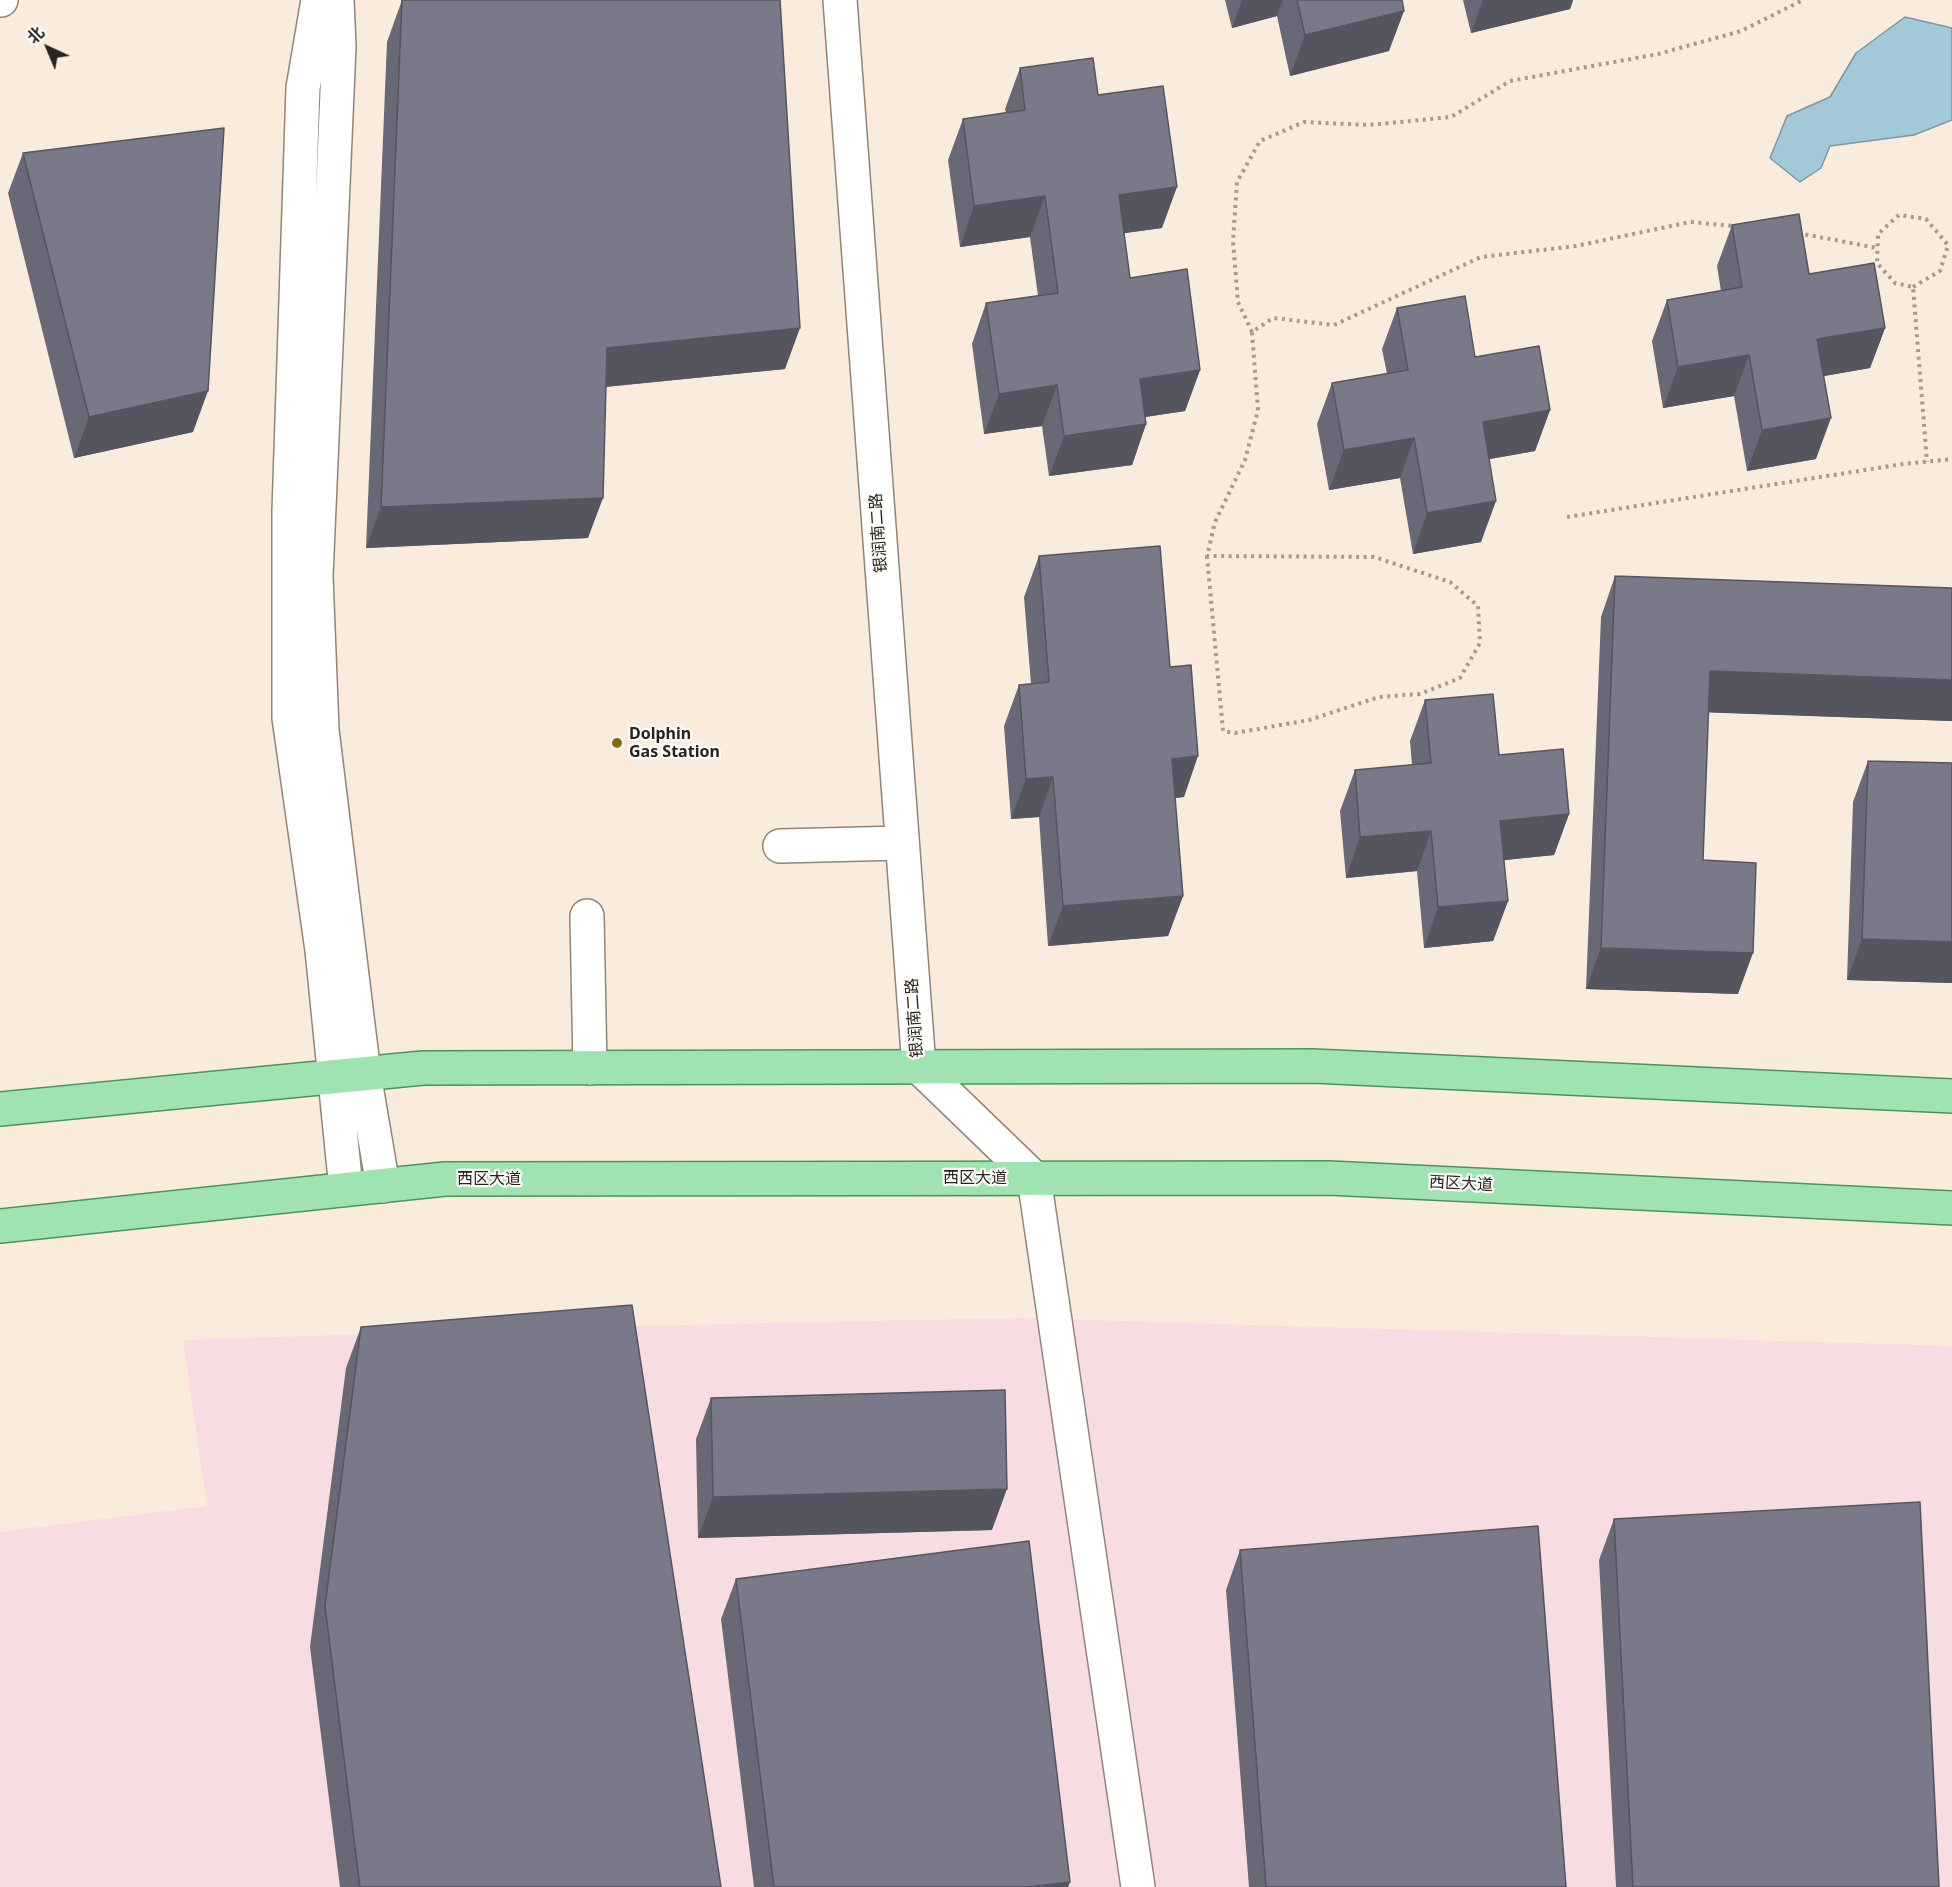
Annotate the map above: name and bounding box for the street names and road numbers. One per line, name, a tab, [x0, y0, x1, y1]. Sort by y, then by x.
street label: 银润南二路	[867, 492, 891, 574]
street label: 银润南二路	[903, 977, 927, 1059]
street label: 西区大道	[943, 1168, 1007, 1188]
street label: 西区大道	[457, 1169, 521, 1189]
street label: 西区大道	[1429, 1173, 1493, 1195]

